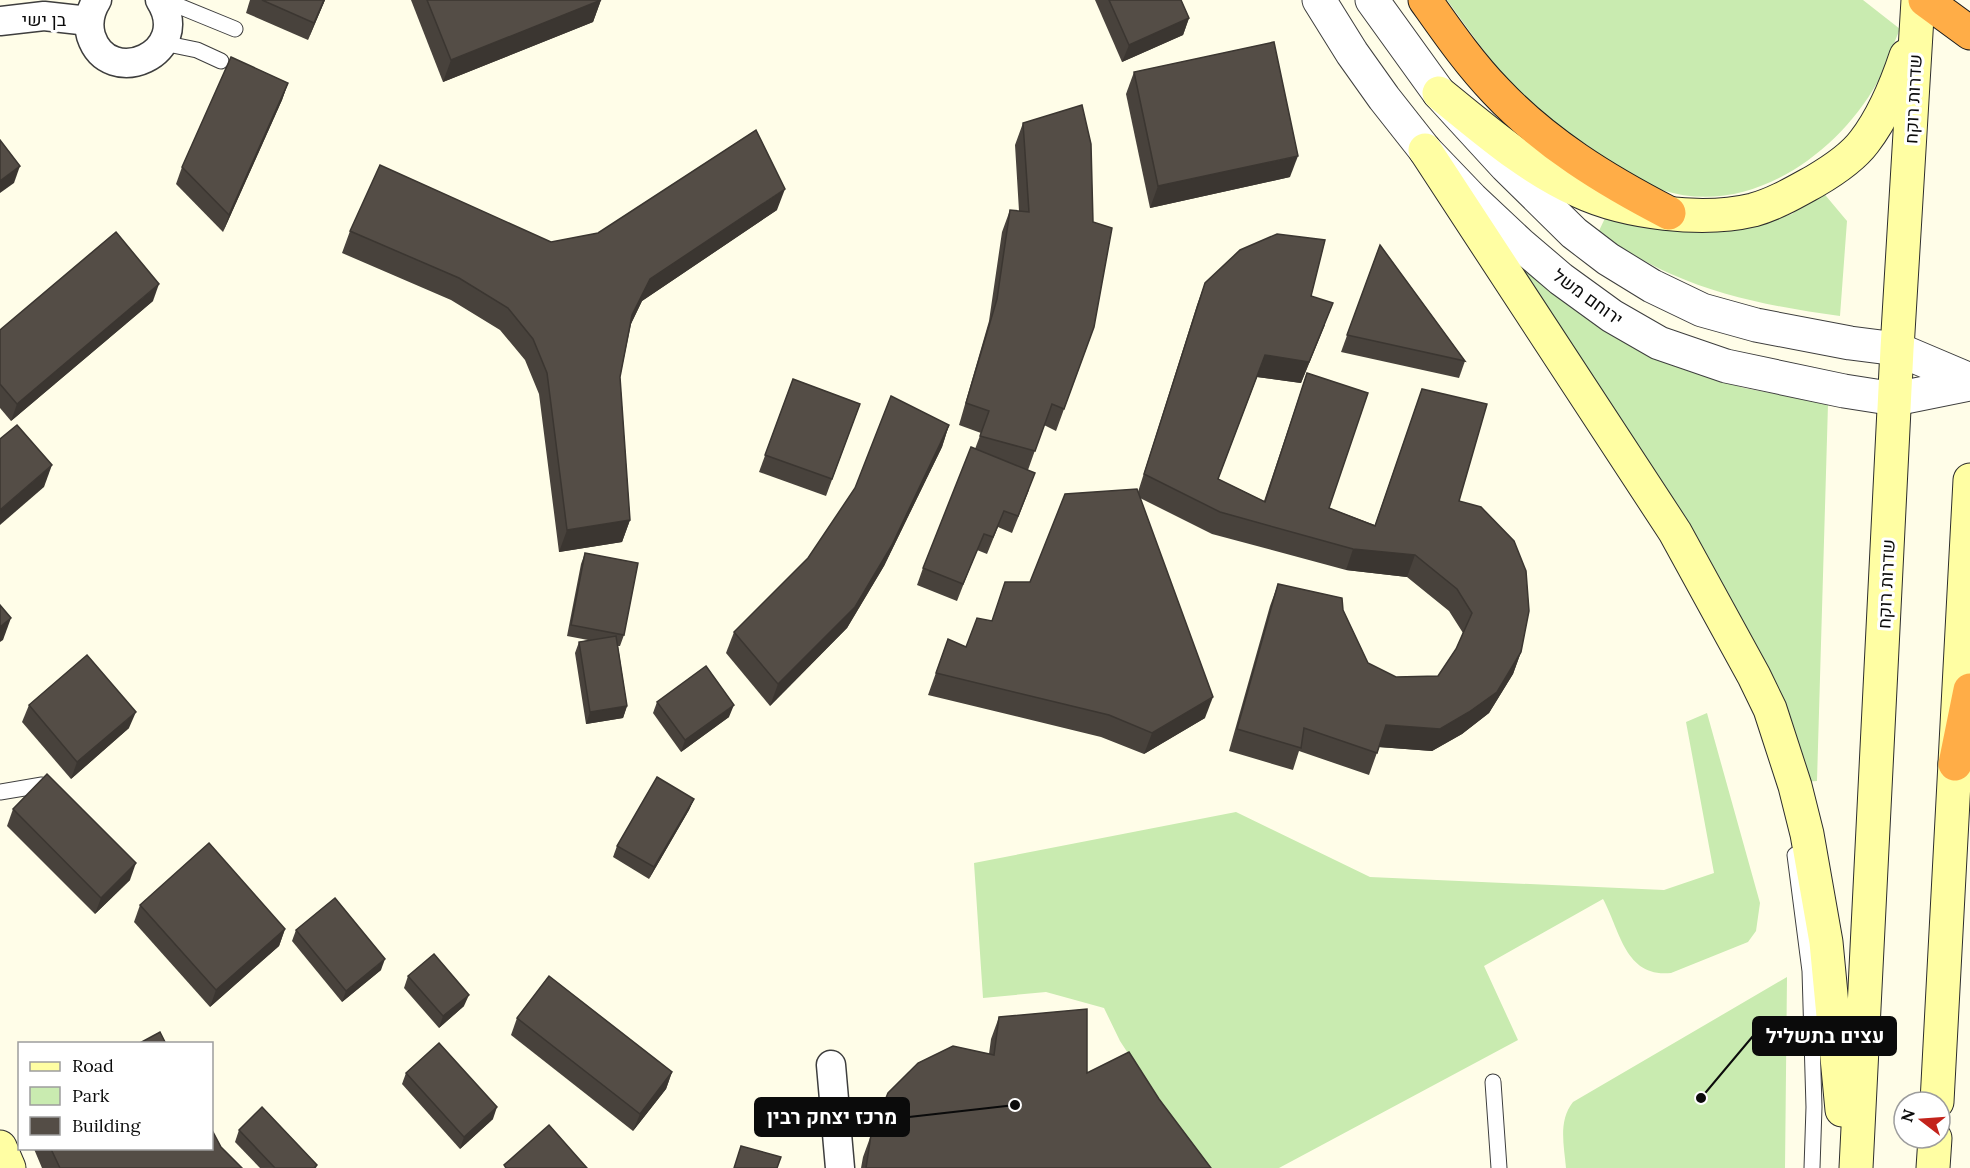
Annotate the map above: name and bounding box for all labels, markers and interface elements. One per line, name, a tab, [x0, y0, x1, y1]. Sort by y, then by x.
street label: בן ישי	[22, 8, 67, 31]
street label: שדרות רוקח	[1899, 53, 1927, 145]
street label: ירוחם משל	[1548, 264, 1628, 330]
street label: שדרות רוקח	[1872, 538, 1900, 630]
callout: עצים בתשליל	[1753, 1017, 1896, 1055]
text: עצים בתשליל	[1766, 1023, 1884, 1048]
legend	[18, 1042, 213, 1150]
text: Road	[72, 1054, 114, 1077]
text: Park	[72, 1084, 110, 1107]
north arrow	[1892, 1090, 1952, 1150]
callout: מרכז יצחק רבין	[755, 1098, 909, 1136]
text: מרכז יצחק רבין	[767, 1104, 897, 1129]
text: N	[1896, 1107, 1919, 1124]
text: Building	[72, 1114, 142, 1137]

